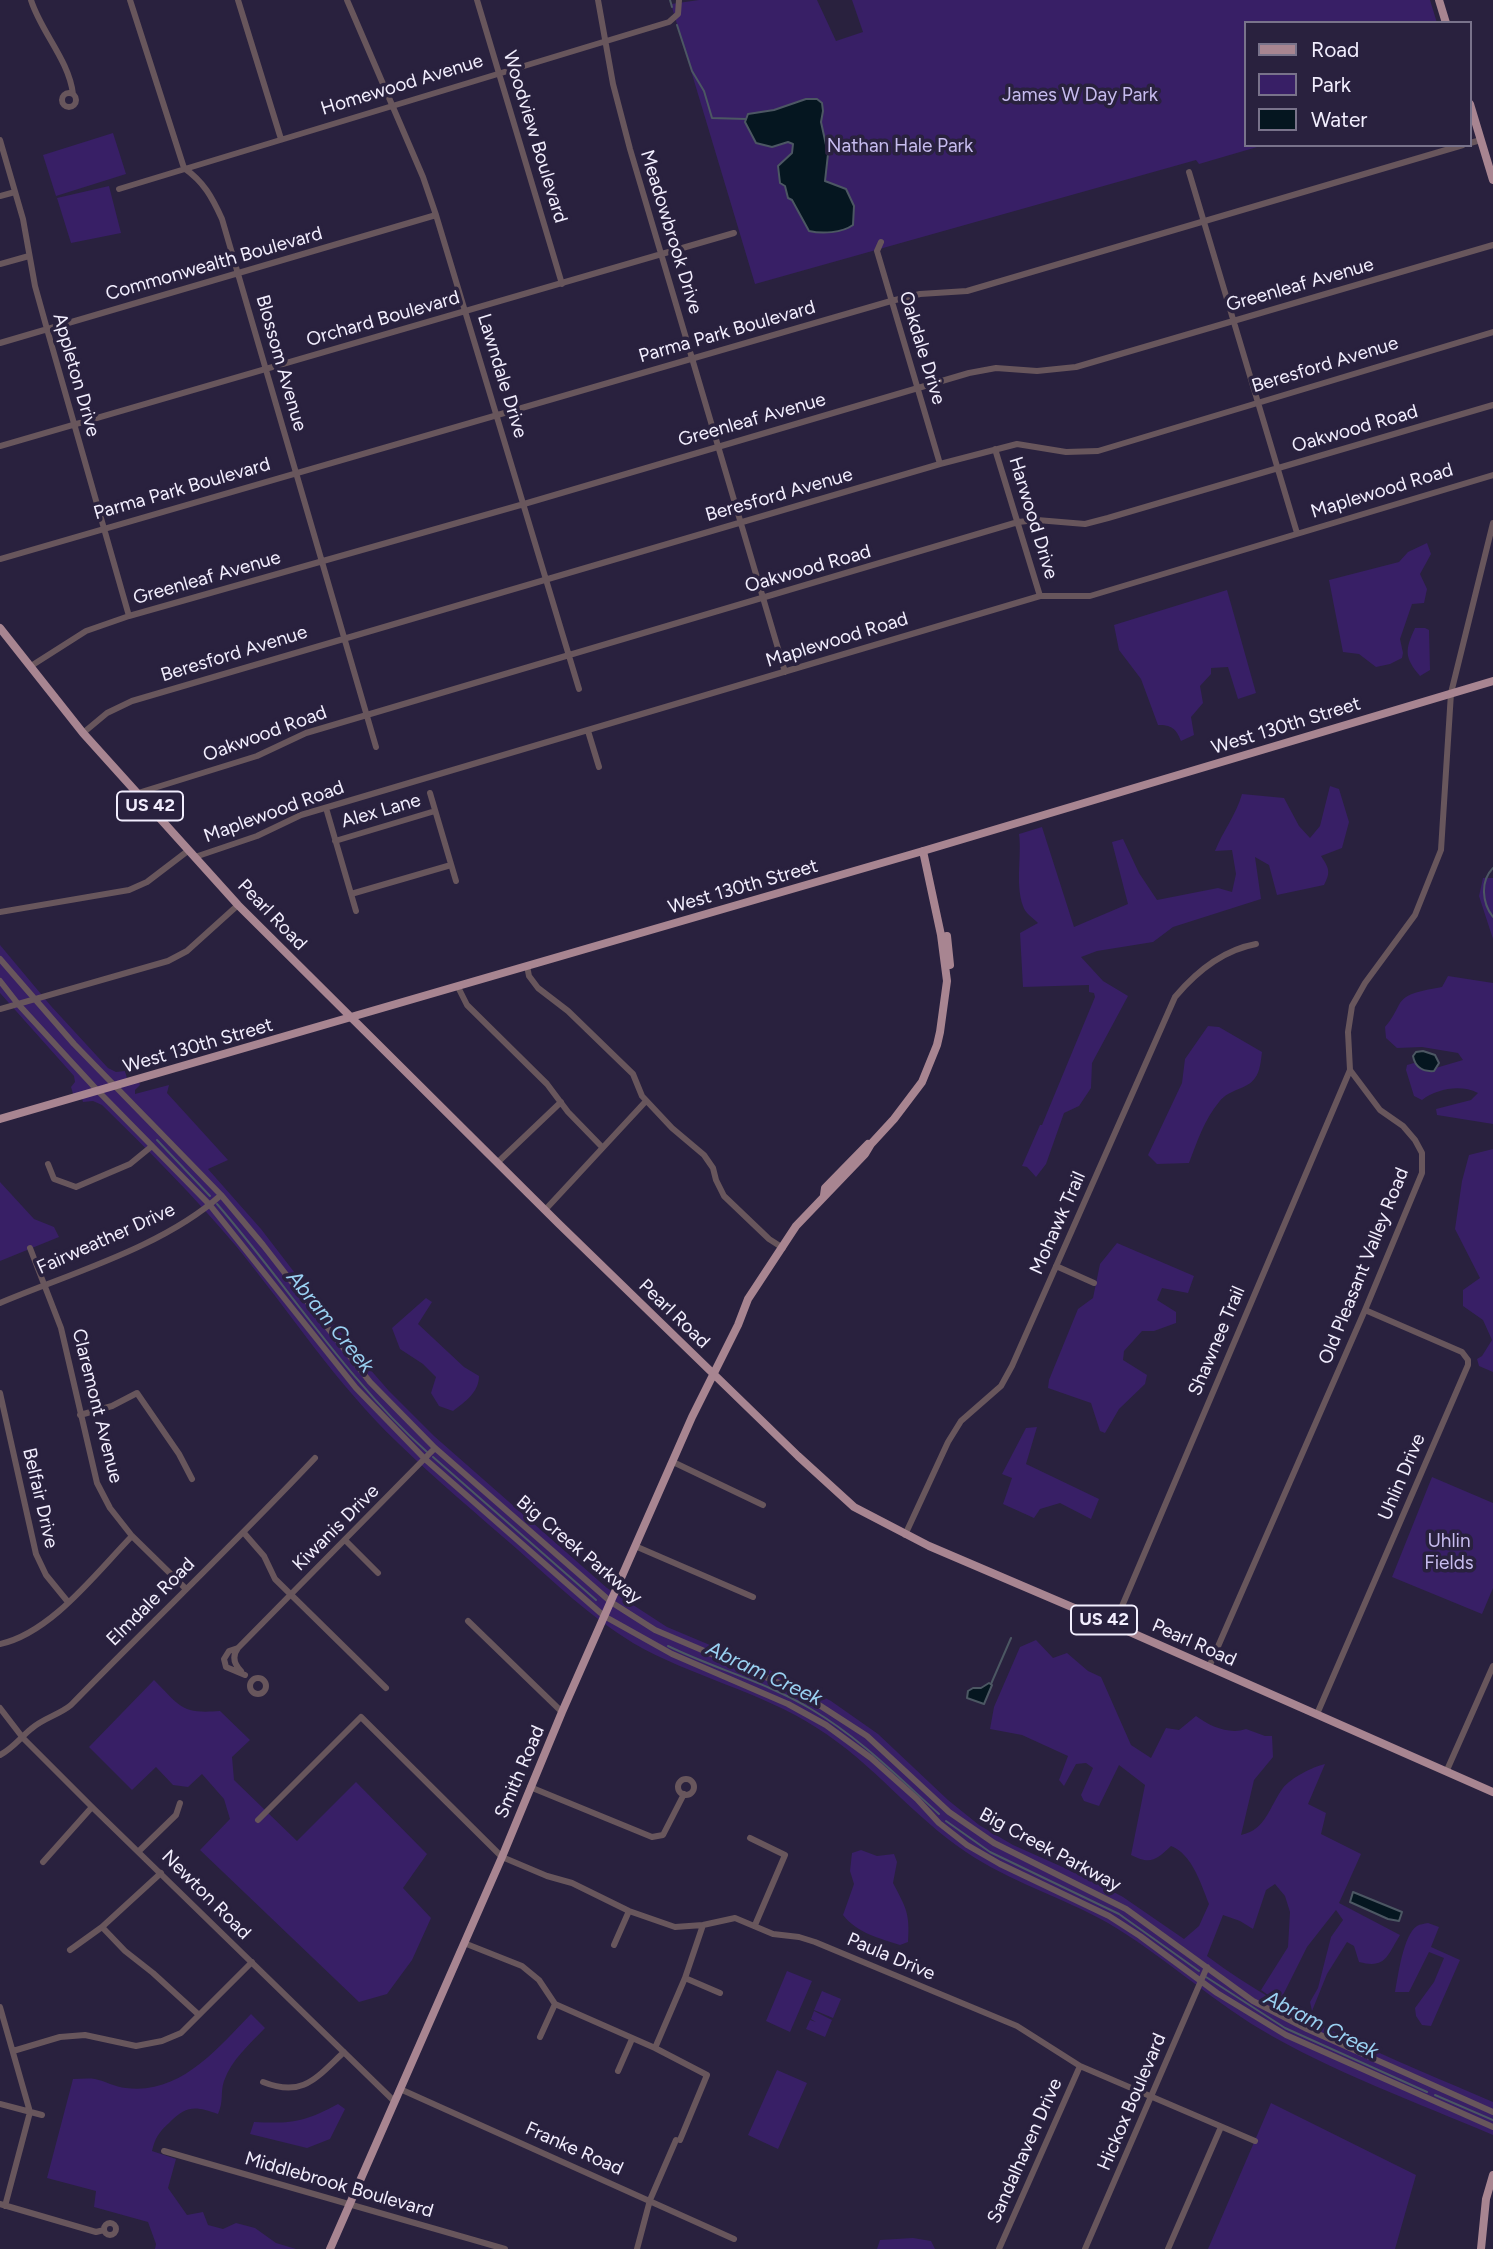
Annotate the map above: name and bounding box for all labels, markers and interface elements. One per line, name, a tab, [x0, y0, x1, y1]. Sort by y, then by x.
legend	[1244, 21, 1472, 147]
text: Road	[1311, 37, 1359, 62]
street label: Woodview Boulevard	[498, 48, 572, 226]
street label: Homewood Avenue	[318, 49, 486, 121]
text: Park	[1311, 72, 1351, 97]
park label: James W Day Park	[1002, 84, 1158, 106]
text: Water	[1311, 107, 1367, 132]
park label: Nathan Hale Park	[827, 135, 973, 157]
street label: Meadowbrook Drive	[635, 147, 707, 317]
street label: Commonwealth Boulevard	[103, 222, 325, 306]
street label: Greenleaf Avenue	[1224, 253, 1376, 317]
street label: Orchard Boulevard	[304, 286, 462, 352]
street label: Oakdale Drive	[894, 289, 950, 407]
street label: Blossom Avenue	[251, 292, 311, 434]
street label: Parma Park Boulevard	[636, 296, 818, 368]
street label: Appleton Drive	[48, 311, 104, 439]
street label: Lawndale Drive	[472, 311, 532, 441]
street label: Beresford Avenue	[1249, 332, 1401, 398]
street label: Greenleaf Avenue	[676, 388, 828, 452]
street label: Oakwood Road	[1289, 400, 1421, 458]
street label: Parma Park Boulevard	[91, 453, 273, 525]
street label: Harwood Drive	[1004, 454, 1062, 582]
street label: Maplewood Road	[1308, 459, 1456, 523]
street label: Beresford Avenue	[703, 463, 855, 527]
street label: Oakwood Road	[742, 540, 874, 598]
street label: Greenleaf Avenue	[131, 546, 283, 610]
street label: Maplewood Road	[763, 608, 911, 672]
street label: Beresford Avenue	[158, 621, 310, 687]
street label: West 130th Street	[1209, 692, 1363, 760]
street label: Oakwood Road	[200, 701, 330, 767]
street label: Maplewood Road	[201, 776, 347, 848]
street label: Alex Lane	[339, 789, 423, 833]
road number: US 42	[117, 792, 183, 820]
street label: West 130th Street	[666, 855, 820, 919]
street label: Pearl Road	[233, 875, 311, 955]
street label: West 130th Street	[121, 1014, 275, 1078]
street label: Old Pleasant Valley Road	[1314, 1164, 1414, 1368]
street label: Mohawk Trail	[1025, 1168, 1091, 1278]
street label: Fairweather Drive	[33, 1198, 179, 1280]
water label: Abram Creek	[281, 1266, 379, 1378]
street label: Pearl Road	[634, 1275, 714, 1353]
street label: Shawnee Trail	[1184, 1283, 1250, 1399]
street label: Claremont Avenue	[67, 1326, 127, 1486]
street label: Uhlin Drive	[1374, 1430, 1430, 1524]
street label: Belfair Drive	[17, 1446, 63, 1550]
street label: Kiwanis Drive	[288, 1480, 384, 1576]
street label: Big Creek Parkway	[512, 1491, 646, 1609]
park label: Uhlin Fields	[1424, 1530, 1474, 1574]
street label: Elmdale Road	[102, 1553, 200, 1651]
road number: US 42	[1071, 1605, 1137, 1634]
street label: Pearl Road	[1148, 1614, 1240, 1672]
water label: Abram Creek	[702, 1636, 826, 1712]
street label: Smith Road	[490, 1722, 550, 1822]
street label: Big Creek Parkway	[975, 1803, 1125, 1897]
street label: Newton Road	[157, 1846, 255, 1944]
street label: Paula Drive	[843, 1928, 939, 1986]
water label: Abram Creek	[1260, 1985, 1382, 2065]
street label: Hickox Boulevard	[1093, 2030, 1171, 2174]
street label: Sandalhaven Drive	[983, 2075, 1067, 2227]
street label: Franke Road	[522, 2117, 626, 2181]
street label: Middlebrook Boulevard	[242, 2147, 436, 2223]

